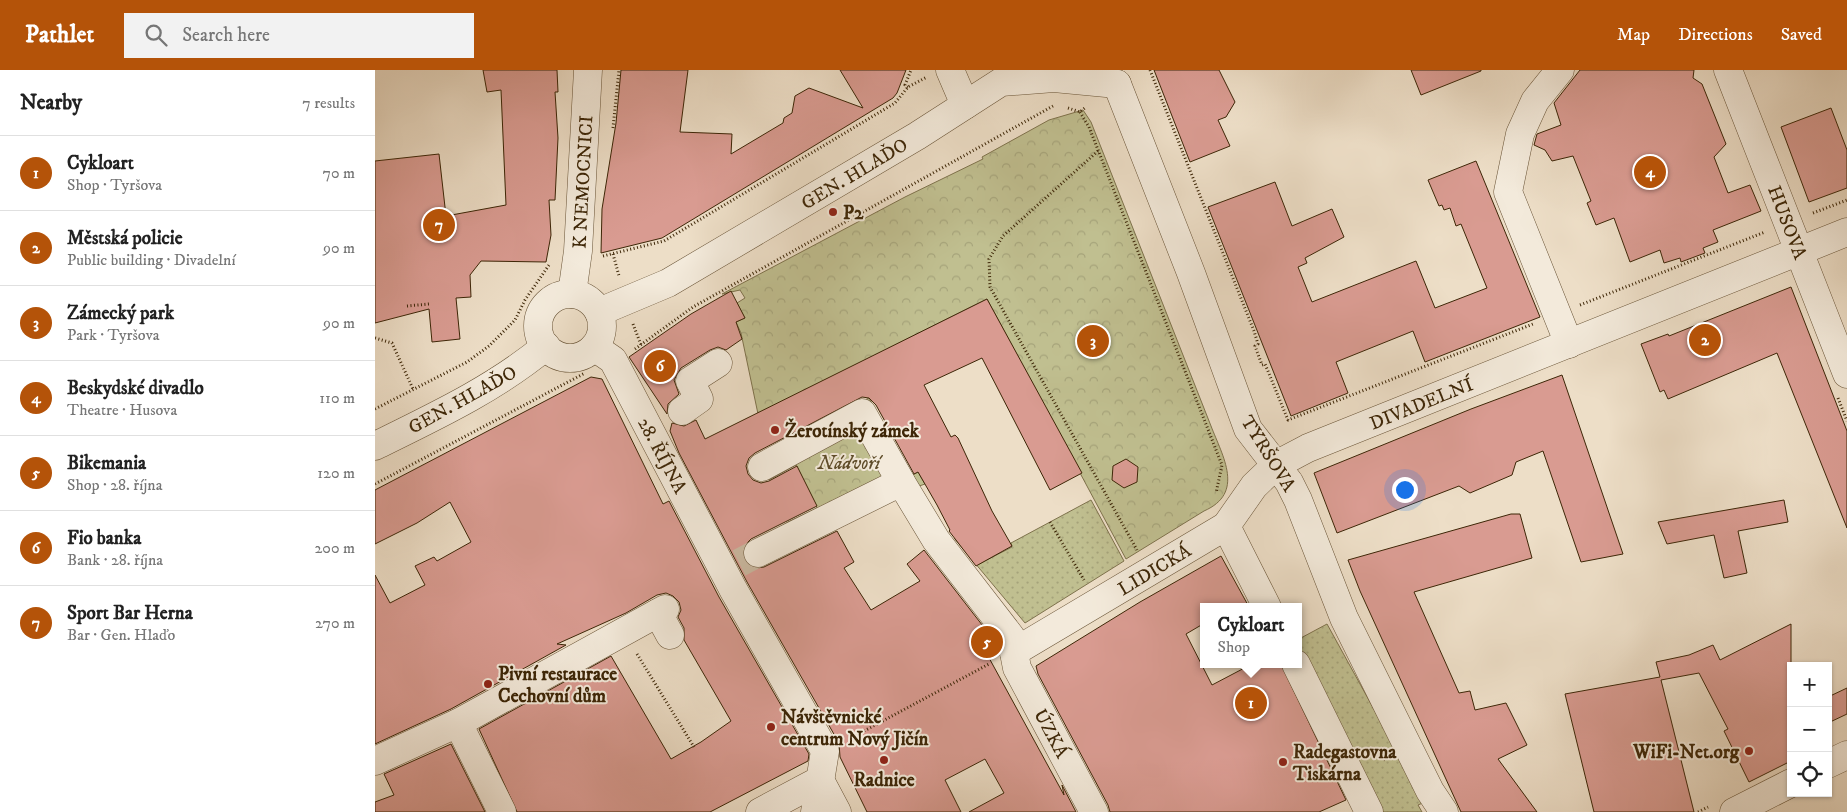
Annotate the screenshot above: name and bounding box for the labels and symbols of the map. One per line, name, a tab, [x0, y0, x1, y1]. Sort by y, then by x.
street label: K NEMOCNICI	[569, 115, 598, 249]
street label: GEN. HLAĎO	[796, 132, 912, 215]
pin: 4	[1634, 153, 1666, 191]
street label: HUSOVA	[1762, 182, 1811, 264]
place label: P2	[843, 202, 864, 225]
pin: 7	[423, 206, 455, 244]
marker: P2	[827, 206, 839, 218]
pin: 2	[1689, 321, 1721, 359]
pin: 3	[1077, 322, 1109, 360]
pin: 6	[644, 347, 676, 385]
street label: GEN. HLAĎO	[404, 359, 521, 440]
street label: DIVADELNÍ	[1366, 371, 1478, 436]
street label: TYRŠOVA	[1235, 410, 1302, 497]
street label: 28. ŘÍJNA	[632, 413, 693, 498]
place label: Žerotínský zámek	[785, 418, 920, 443]
marker: Žerotínský zámek	[769, 424, 781, 436]
park label: Nádvoří	[817, 452, 883, 475]
your location	[1392, 477, 1418, 503]
street label: LIDICKÁ	[1113, 537, 1196, 601]
pin: 5	[971, 623, 1003, 661]
place label: Pivní restaurace Cechovní dům	[498, 663, 617, 708]
marker: Pivní restaurace Cechovní dům	[482, 678, 494, 690]
pin: 1	[1235, 684, 1267, 722]
street label: ÚZKÁ	[1028, 704, 1075, 763]
place label: Návštěvnické centrum Nový Jičín	[781, 706, 930, 751]
marker: Návštěvnické centrum Nový Jičín	[765, 721, 777, 733]
place label: Radegastovna Tiskárna	[1292, 741, 1397, 786]
place label: WiFi-Net.org	[1632, 741, 1740, 764]
marker: WiFi-Net.org	[1743, 745, 1755, 757]
marker: Radnice	[878, 754, 890, 766]
marker: Radegastovna Tiskárna	[1277, 756, 1289, 768]
place label: Radnice	[853, 769, 915, 792]

